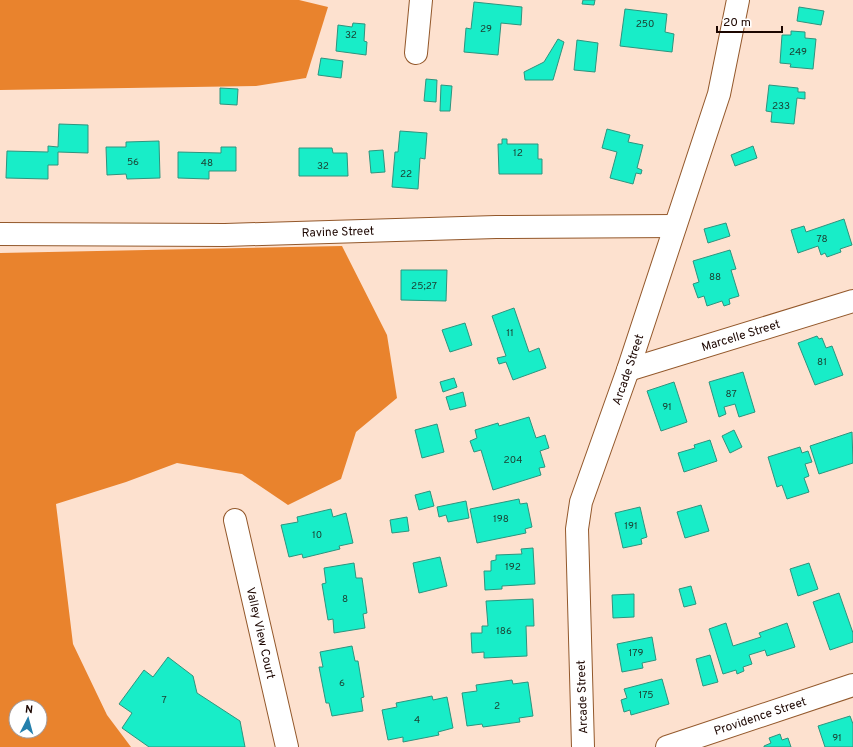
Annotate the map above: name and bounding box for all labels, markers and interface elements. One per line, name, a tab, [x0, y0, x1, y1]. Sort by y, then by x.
scale bar	[717, 8, 782, 34]
text: 20 m	[723, 15, 751, 31]
house number: 250	[636, 18, 654, 31]
house number: 29	[480, 23, 492, 36]
house number: 32	[345, 29, 357, 42]
house number: 249	[789, 46, 807, 59]
house number: 233	[772, 100, 790, 113]
house number: 12	[513, 147, 523, 160]
house number: 56	[127, 156, 139, 169]
house number: 48	[201, 157, 213, 170]
house number: 32	[317, 160, 329, 173]
house number: 22	[400, 168, 412, 181]
street label: Ravine Street	[301, 224, 375, 242]
house number: 78	[816, 233, 828, 246]
house number: 88	[709, 271, 721, 284]
house number: 25;27	[411, 280, 437, 293]
street label: Marcelle Street	[700, 317, 782, 356]
house number: 11	[506, 327, 514, 340]
street label: Arcade Street	[609, 332, 648, 407]
house number: 81	[817, 356, 827, 369]
house number: 87	[725, 388, 737, 401]
house number: 91	[662, 401, 672, 414]
house number: 204	[504, 454, 522, 467]
house number: 198	[493, 513, 509, 526]
house number: 191	[624, 520, 638, 533]
house number: 10	[312, 529, 322, 542]
house number: 192	[505, 561, 521, 574]
street label: Valley View Court	[242, 586, 278, 681]
house number: 8	[342, 593, 348, 606]
house number: 186	[496, 625, 512, 638]
house number: 179	[629, 647, 643, 660]
street label: Arcade Street	[574, 660, 592, 734]
house number: 6	[339, 677, 345, 690]
house number: 175	[638, 689, 654, 702]
house number: 7	[161, 694, 167, 707]
street label: Providence Street	[712, 694, 809, 740]
north arrow	[8, 699, 48, 739]
house number: 2	[494, 700, 500, 713]
text: N	[24, 703, 34, 717]
house number: 4	[414, 714, 420, 727]
house number: 91	[832, 732, 842, 745]

